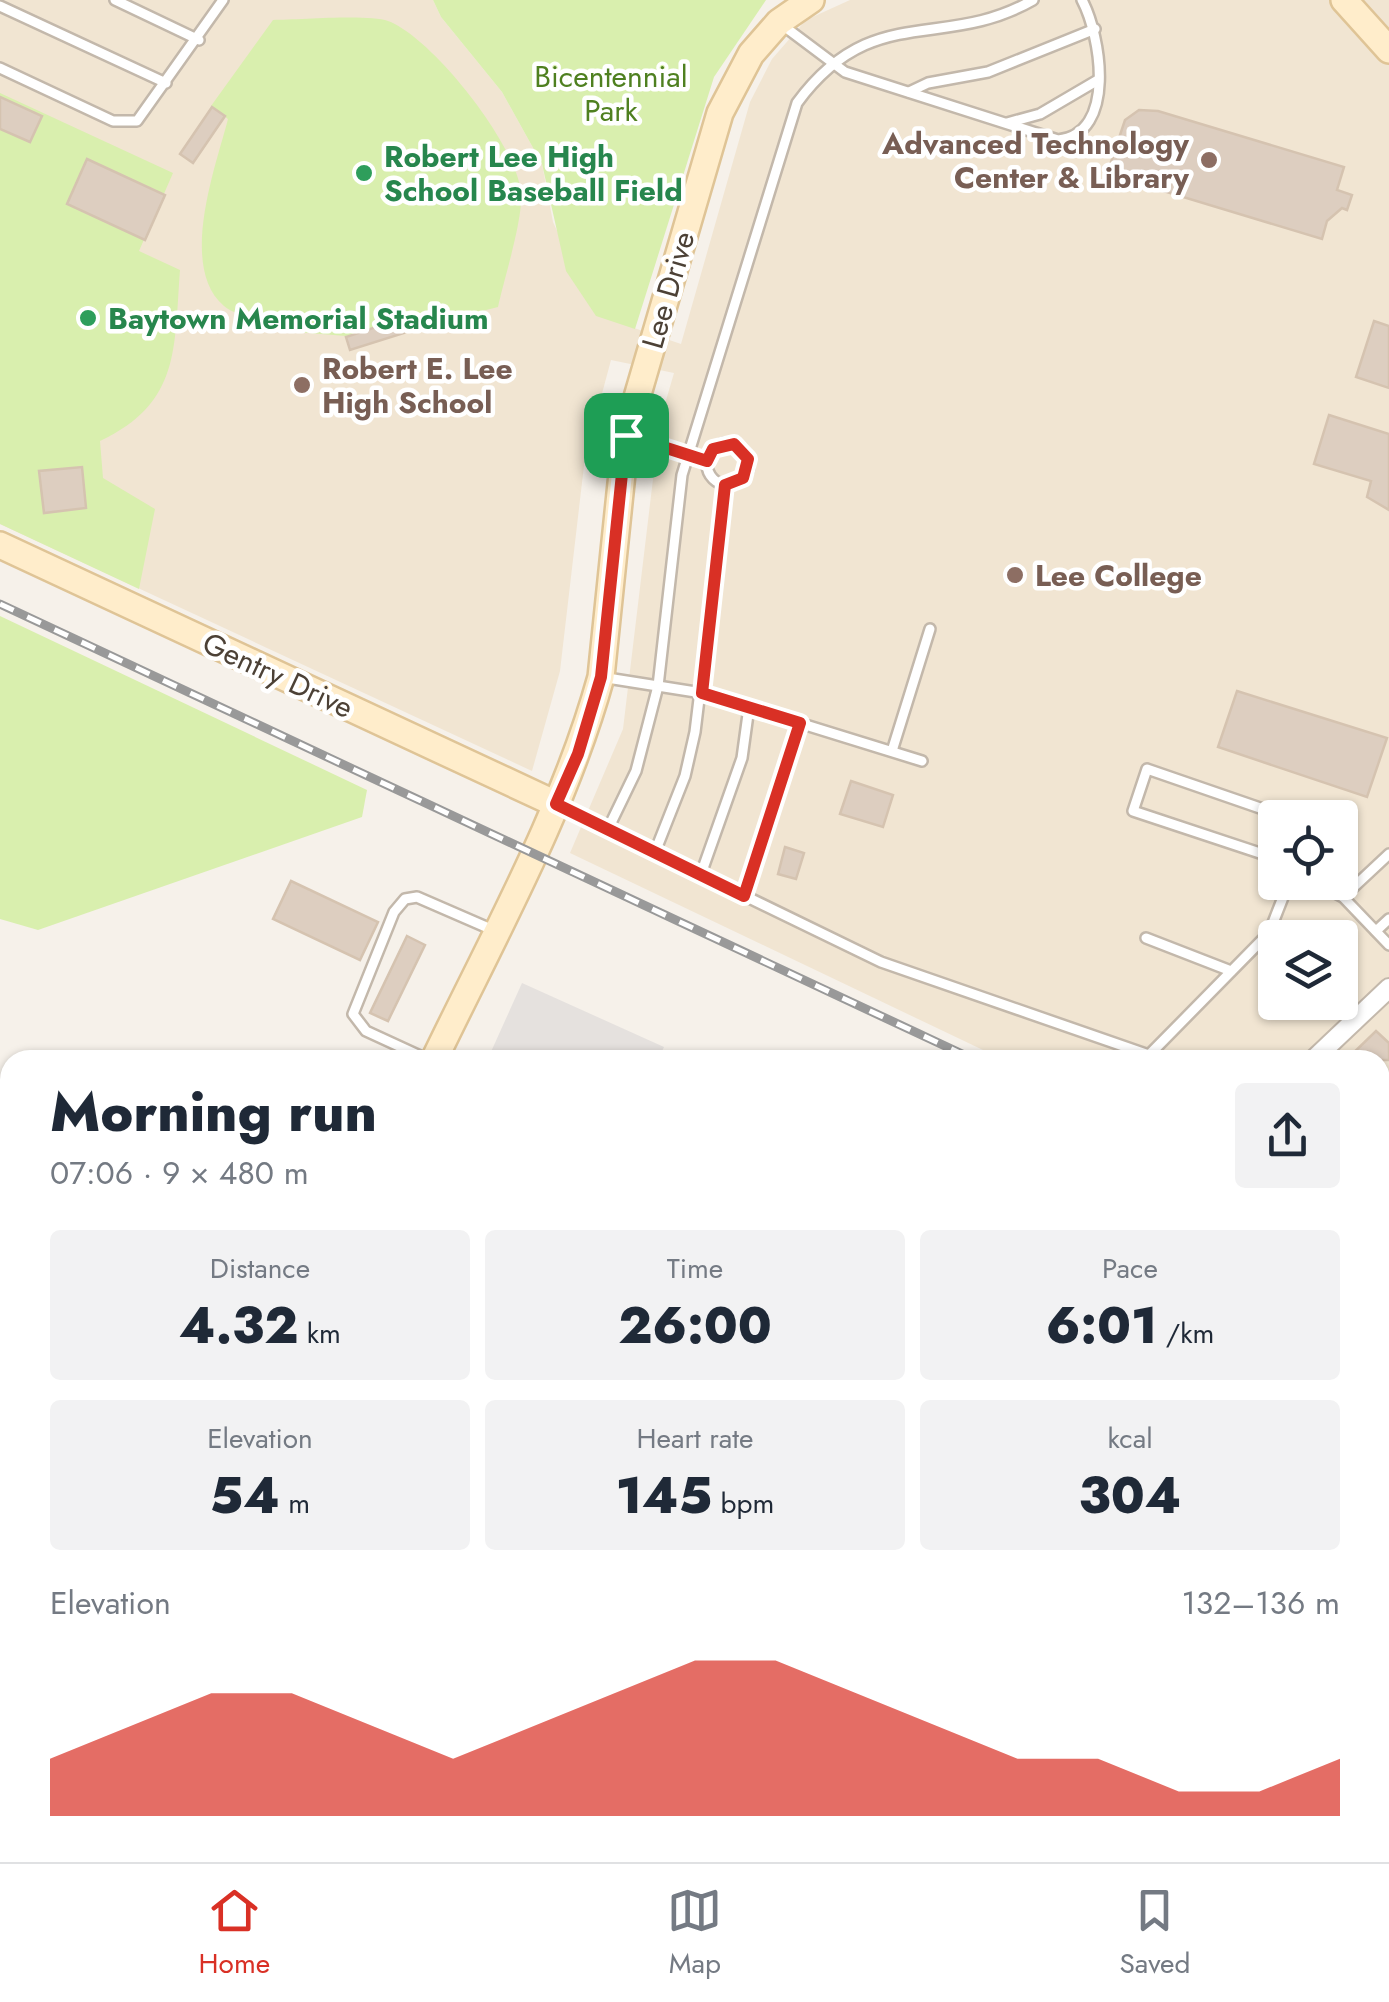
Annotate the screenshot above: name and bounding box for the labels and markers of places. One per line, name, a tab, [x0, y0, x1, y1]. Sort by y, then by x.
place label: Advanced Technology Center & Library	[881, 122, 1189, 199]
place label: Robert Lee High School Baseball Field	[384, 135, 683, 212]
marker: Advanced Technology Center & Library	[1198, 149, 1220, 171]
marker: Robert Lee High School Baseball Field	[353, 162, 375, 184]
place label: Baytown Memorial Stadium	[108, 297, 489, 340]
marker: Baytown Memorial Stadium	[77, 307, 99, 329]
place label: Robert E. Lee High School	[322, 347, 513, 424]
marker: Robert E. Lee High School	[291, 374, 313, 396]
pin	[584, 393, 669, 478]
place label: Lee College	[1035, 554, 1202, 597]
marker: Lee College	[1004, 564, 1026, 586]

